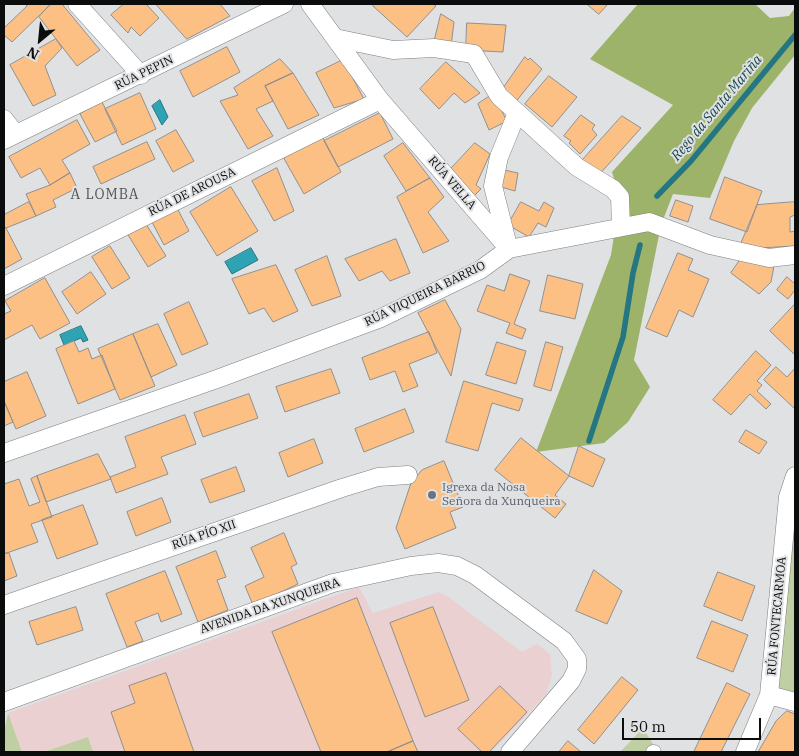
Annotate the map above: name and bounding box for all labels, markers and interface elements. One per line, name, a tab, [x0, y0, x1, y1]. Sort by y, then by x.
north arrow	[15, 15, 65, 65]
text: N	[24, 43, 42, 64]
water label: Rego da Santa Mariña	[668, 52, 766, 164]
street label: RÚA PEPIN	[112, 53, 176, 93]
street label: RÚA VELLA	[425, 153, 479, 213]
street label: RÚA DE AROUSA	[146, 165, 238, 219]
district label: A LOMBA	[70, 187, 140, 203]
street label: RÚA VIQUEIRA BARRIO	[362, 258, 488, 330]
place label: Igrexa da Nosa Señora da Xunqueira	[442, 481, 561, 509]
marker: Igrexa da Nosa Señora da Xunqueira	[426, 489, 438, 501]
street label: RÚA PÍO XII	[170, 517, 238, 553]
street label: RÚA FONTECARMOA	[765, 556, 789, 676]
street label: AVENIDA DA XUNQUEIRA	[198, 575, 342, 637]
scale bar	[624, 708, 763, 740]
text: 50 m	[630, 717, 666, 736]

